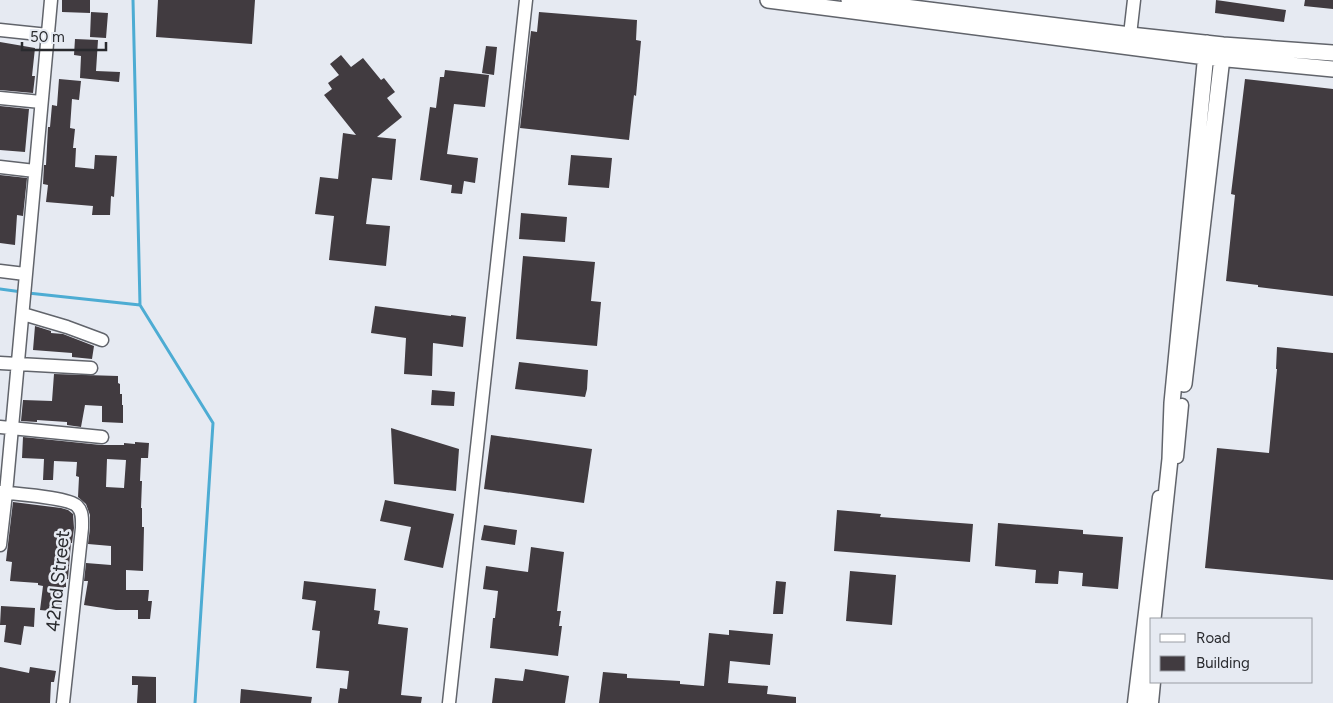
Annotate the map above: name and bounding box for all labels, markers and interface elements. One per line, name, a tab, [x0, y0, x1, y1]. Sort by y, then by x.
scale bar	[22, 20, 106, 52]
text: 50 m	[30, 28, 65, 46]
street label: 42nd Street	[41, 529, 74, 633]
legend	[1150, 618, 1313, 683]
text: Road	[1196, 629, 1231, 647]
text: Building	[1196, 654, 1250, 672]

